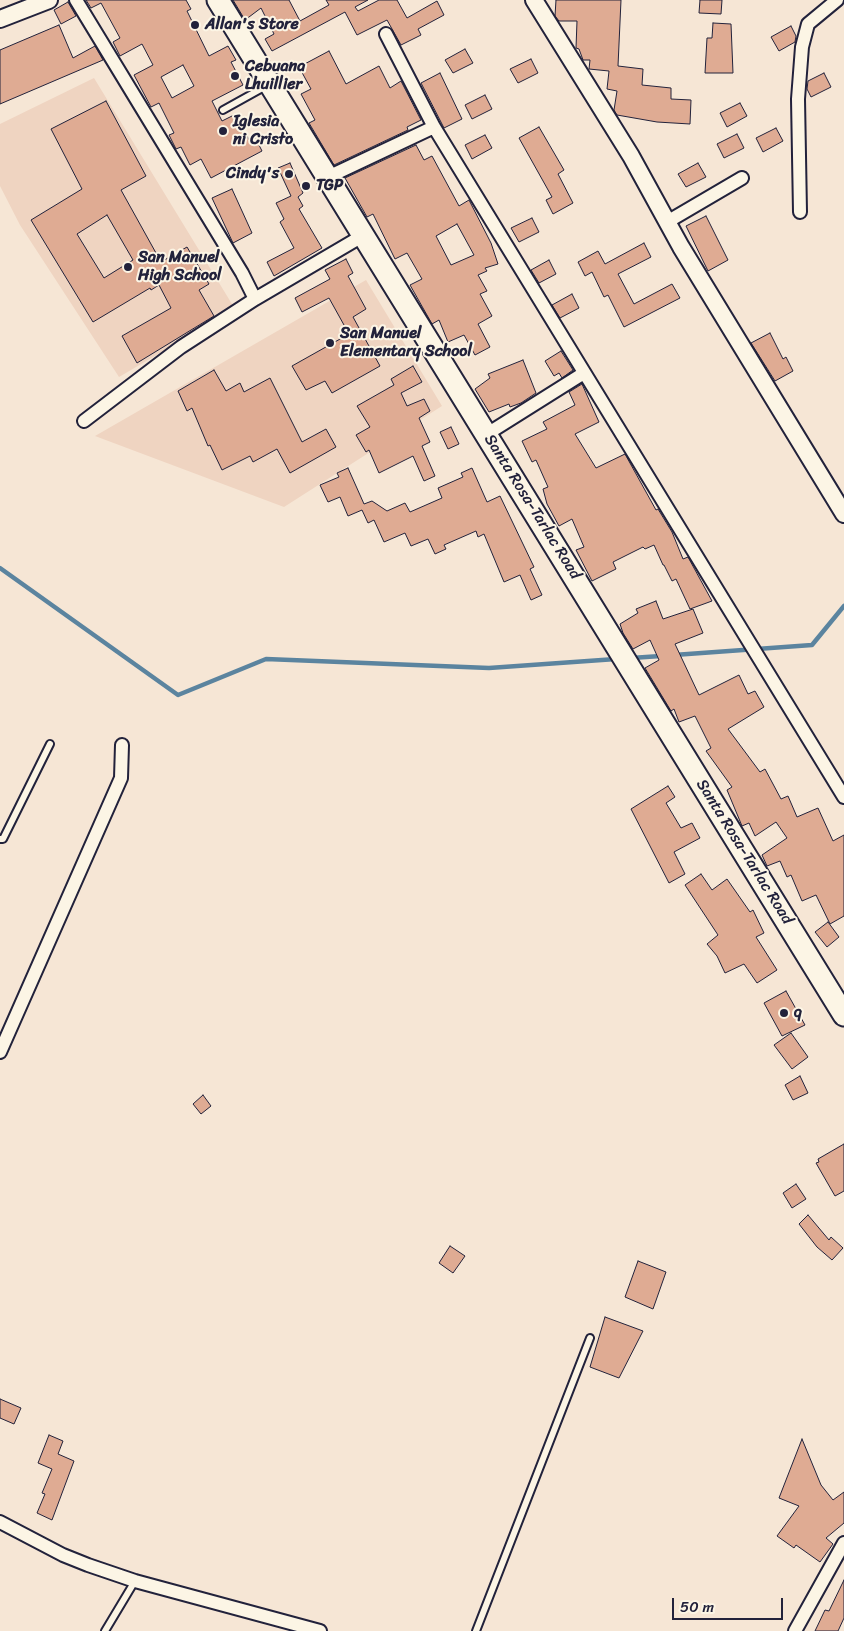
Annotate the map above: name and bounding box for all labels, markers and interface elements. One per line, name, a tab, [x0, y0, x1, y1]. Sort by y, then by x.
place label: Allan's Store	[205, 15, 299, 35]
marker: Allan's Store	[189, 19, 201, 31]
place label: Cebuana Lhuillier	[245, 57, 305, 95]
marker: Cebuana Lhuillier	[229, 70, 241, 82]
place label: Iglesia ni Cristo	[233, 112, 293, 150]
marker: Iglesia ni Cristo	[217, 125, 229, 137]
place label: Cindy's	[226, 164, 279, 184]
marker: Cindy's	[283, 168, 295, 180]
place label: TGP	[316, 176, 343, 196]
marker: TGP	[300, 180, 312, 192]
place label: San Manuel High School	[138, 248, 222, 286]
marker: San Manuel High School	[122, 261, 134, 273]
place label: San Manuel Elementary School	[340, 324, 472, 362]
marker: San Manuel Elementary School	[324, 337, 336, 349]
street label: Santa Rosa-Tarlac Road	[480, 431, 584, 583]
street label: Santa Rosa-Tarlac Road	[692, 776, 796, 928]
place label: q	[794, 1003, 802, 1023]
marker: q	[778, 1007, 790, 1019]
scale bar	[674, 1588, 785, 1620]
text: 50 m	[680, 1594, 714, 1620]

